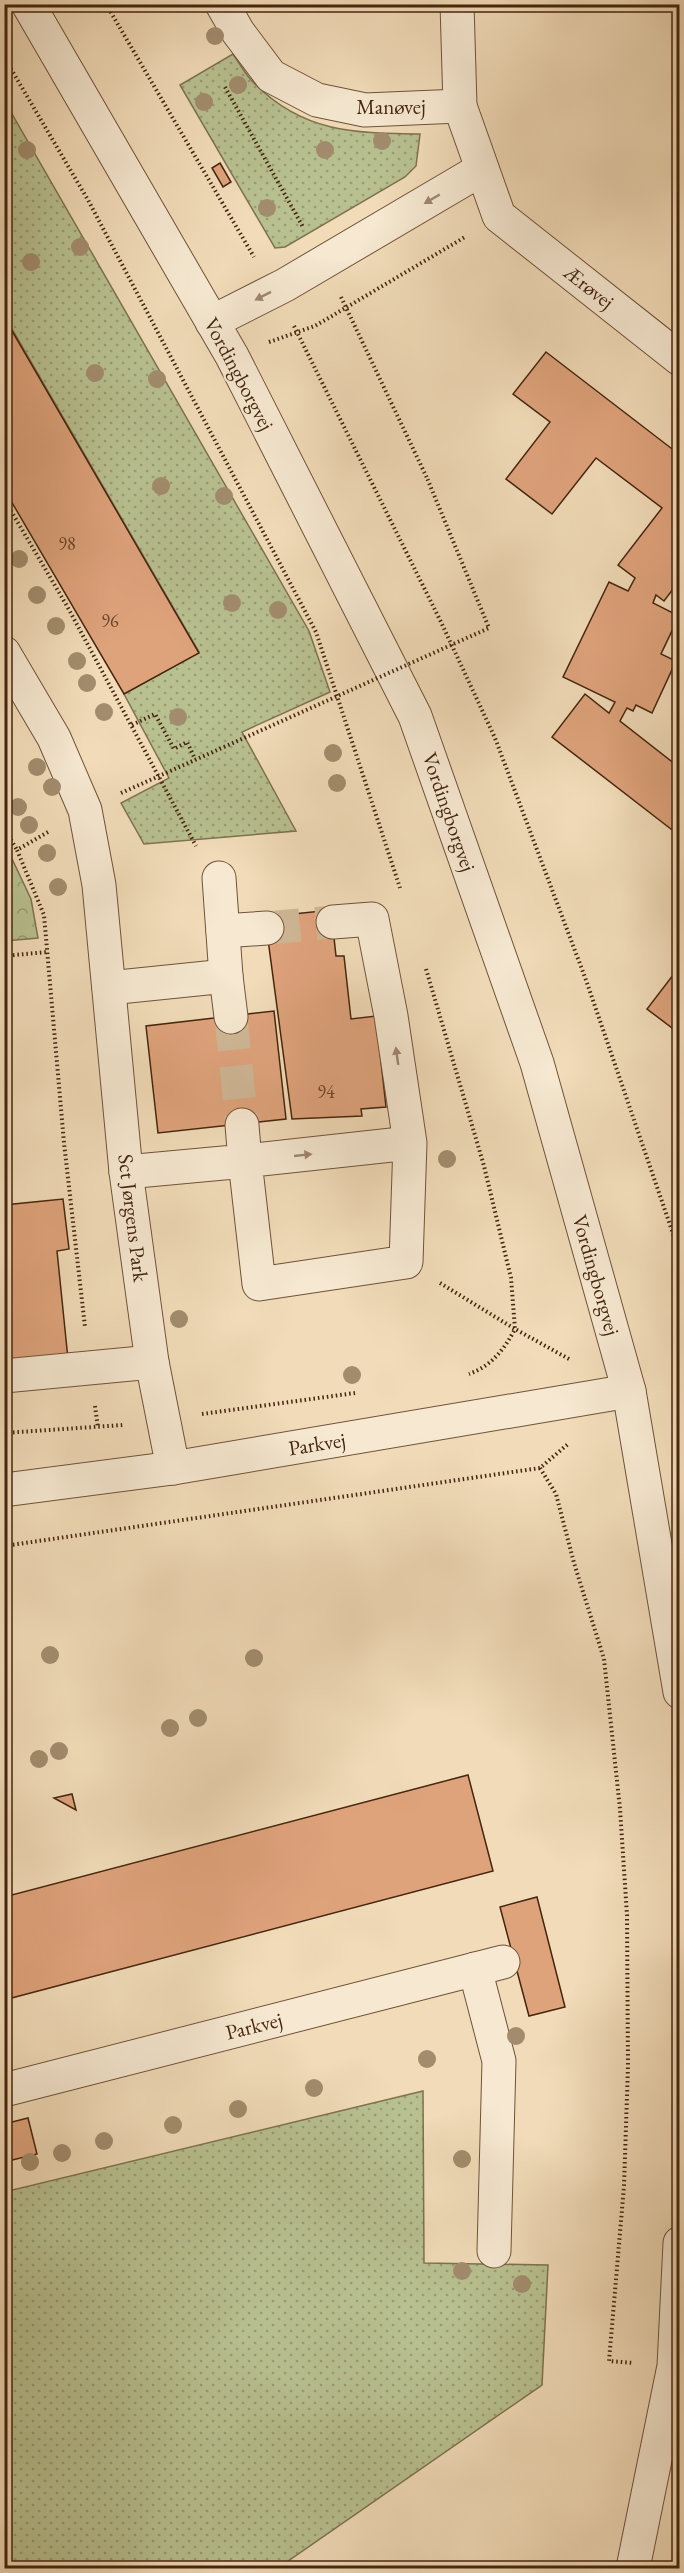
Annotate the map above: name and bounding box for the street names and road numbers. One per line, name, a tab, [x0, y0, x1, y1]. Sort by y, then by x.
street label: Manøvej	[356, 93, 426, 120]
street label: Ærøvej	[558, 258, 620, 315]
street label: Vordingborgvej	[198, 313, 281, 435]
street label: Vordingborgvej	[416, 749, 482, 875]
street label: Sct Jørgens Park	[112, 1152, 155, 1285]
street label: Vordingborgvej	[566, 1211, 627, 1338]
street label: Parkvej	[286, 1426, 347, 1461]
street label: Parkvej	[223, 2005, 285, 2046]

